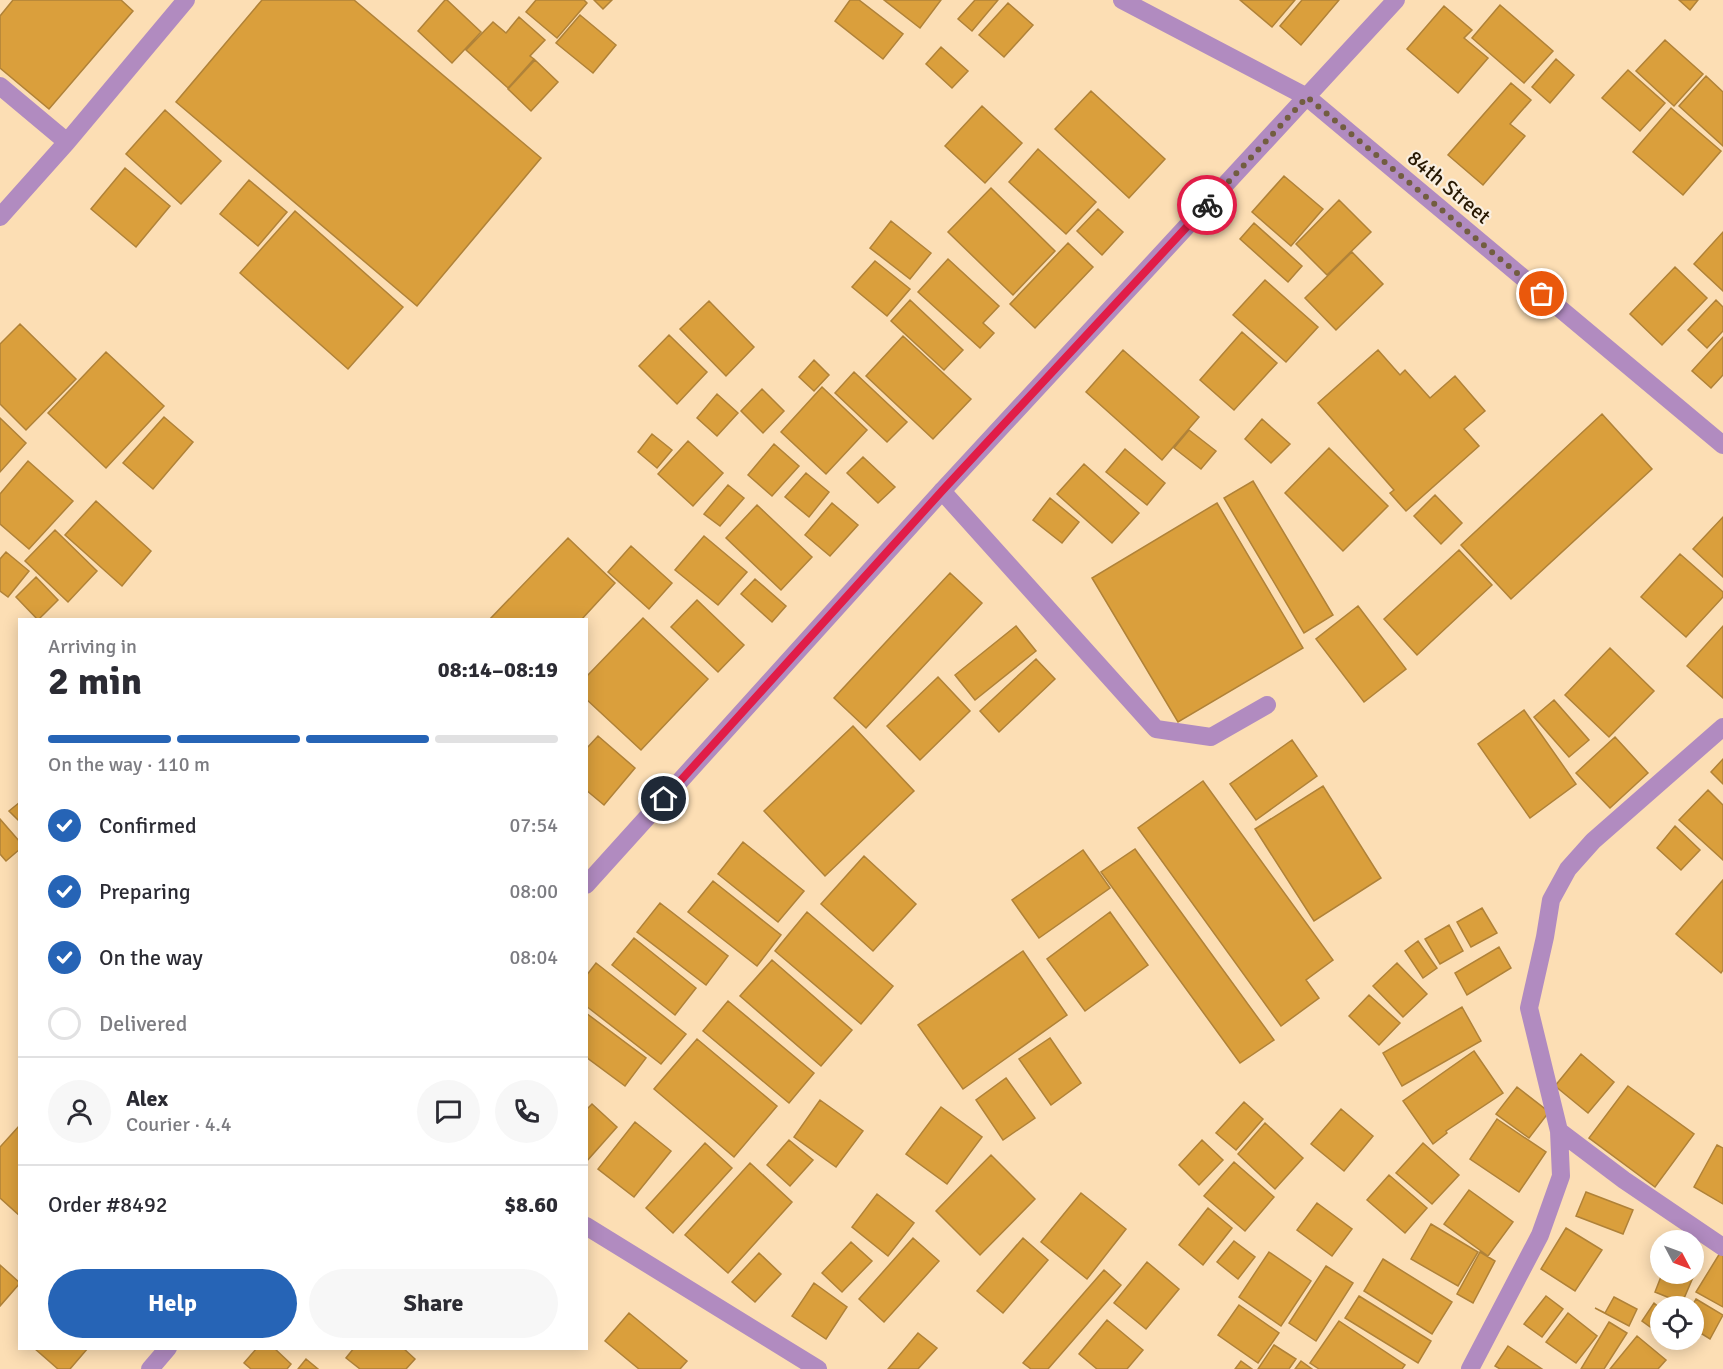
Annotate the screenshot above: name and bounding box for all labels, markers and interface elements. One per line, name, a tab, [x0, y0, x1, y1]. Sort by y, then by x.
street label: 84th Street	[1402, 145, 1496, 229]
courier	[1177, 175, 1237, 235]
icon: bike	[1191, 189, 1224, 222]
pin	[1516, 268, 1567, 319]
icon: bag	[1525, 277, 1558, 310]
text: Arriving in	[48, 634, 137, 659]
text: 08:14–08:19	[438, 656, 558, 683]
text: 2 min	[48, 657, 142, 705]
text: On the way · 110 m	[48, 752, 210, 777]
pin	[638, 773, 689, 824]
icon: home	[647, 782, 680, 815]
icon: check	[48, 809, 81, 842]
text: Confirmed	[99, 812, 197, 839]
text: 07:54	[509, 813, 558, 838]
icon: check	[48, 875, 81, 908]
text: Preparing	[99, 878, 191, 905]
text: 08:00	[509, 879, 558, 904]
icon: check	[48, 941, 81, 974]
text: On the way	[99, 944, 203, 971]
text: 08:04	[509, 945, 558, 970]
text: Delivered	[99, 1010, 187, 1037]
button: person	[48, 1080, 111, 1143]
button: chat	[417, 1080, 480, 1143]
button: phone	[495, 1080, 558, 1143]
text: Alex	[126, 1085, 168, 1112]
text: Courier · 4.4	[126, 1112, 232, 1137]
text: Order #8492	[48, 1191, 168, 1218]
text: $8.60	[504, 1191, 558, 1218]
north arrow	[1650, 1230, 1704, 1284]
map controls	[1650, 1230, 1704, 1350]
button: Help	[48, 1269, 297, 1338]
button: Share	[309, 1269, 558, 1338]
button: locate	[1650, 1296, 1704, 1350]

